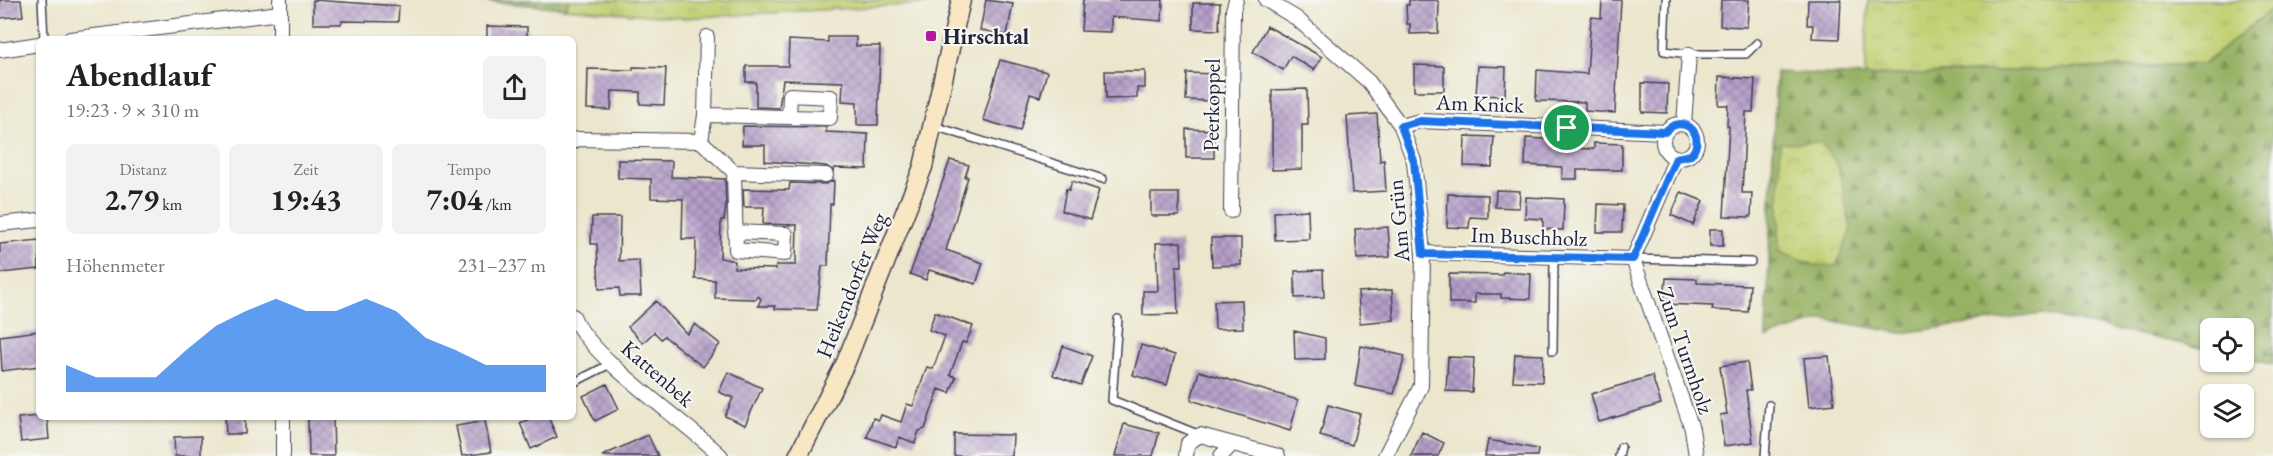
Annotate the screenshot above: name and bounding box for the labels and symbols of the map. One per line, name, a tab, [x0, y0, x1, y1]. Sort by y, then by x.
place label: Hirschtal	[943, 22, 1029, 51]
marker: Hirschtal	[924, 29, 938, 43]
street label: Peerkoppel	[1196, 58, 1227, 152]
street label: Am Knick	[1434, 87, 1525, 120]
pin	[1541, 102, 1592, 153]
street label: Am Grün	[1380, 178, 1417, 265]
street label: Heikendorfer Weg	[809, 208, 894, 362]
street label: Im Buschholz	[1470, 220, 1588, 253]
street label: Zum Turmholz	[1650, 283, 1721, 418]
street label: Kattenbek	[615, 334, 701, 414]

